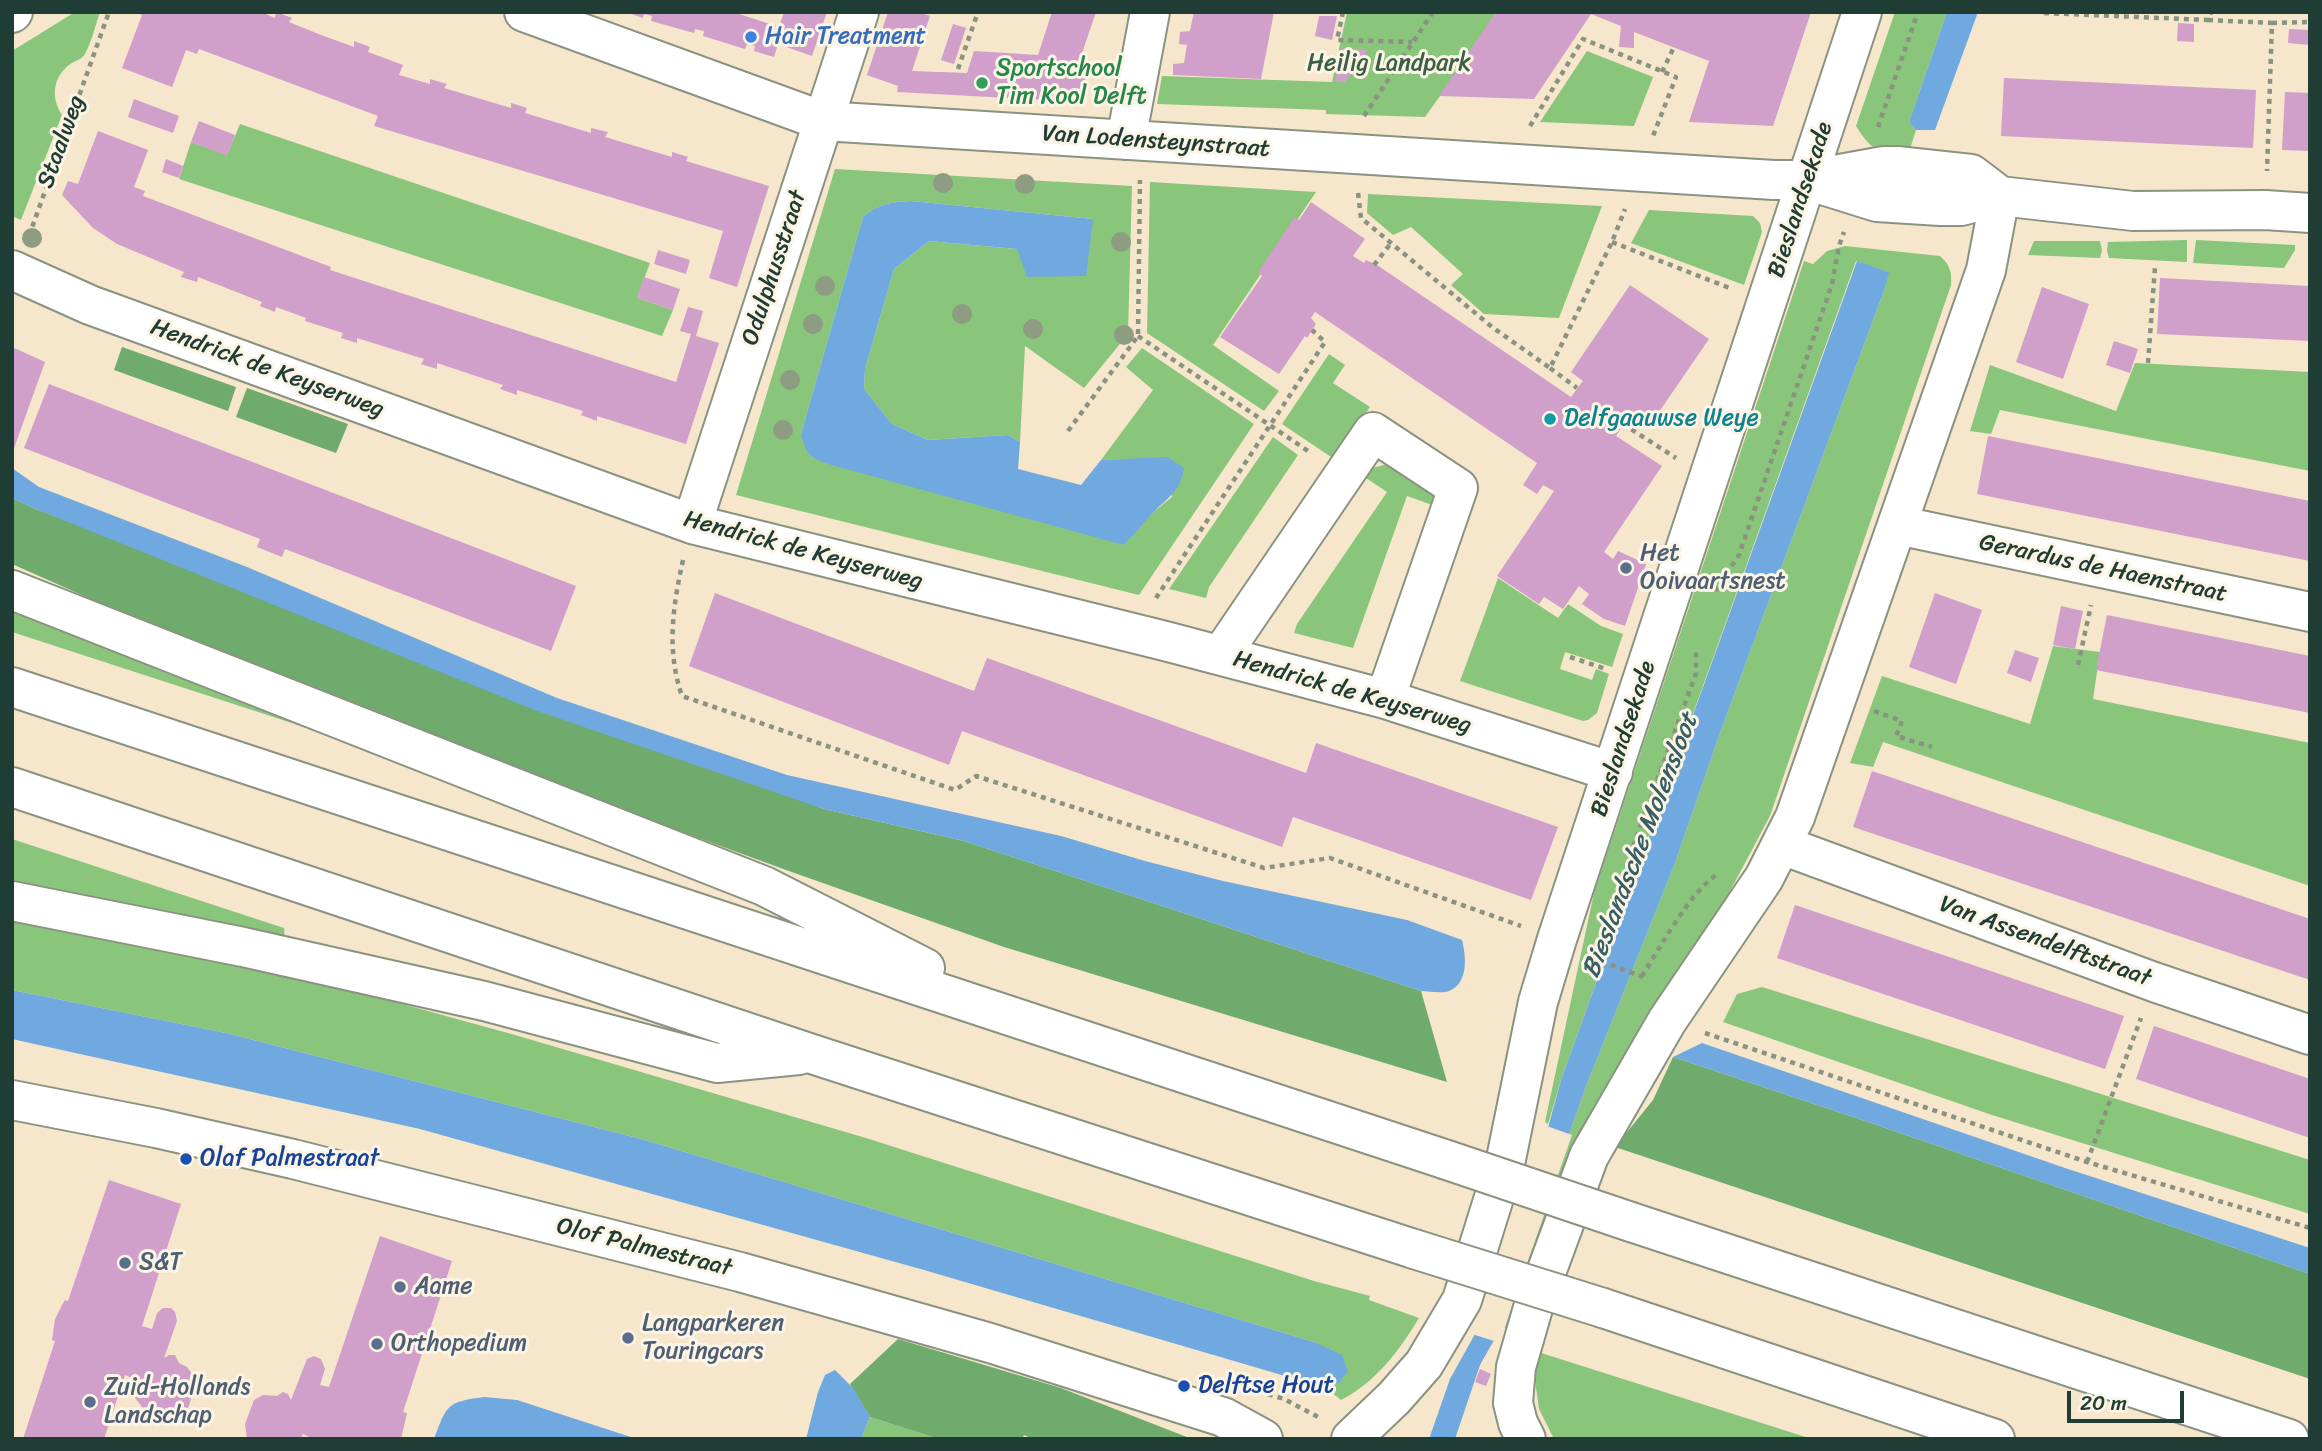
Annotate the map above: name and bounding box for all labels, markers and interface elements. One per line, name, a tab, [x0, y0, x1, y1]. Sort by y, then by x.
place label: Hair Treatment	[765, 23, 926, 51]
marker: Hair Treatment	[743, 29, 759, 45]
park label: Heilig Landpark	[1307, 50, 1471, 78]
place label: Sportschool Tim Kool Delft	[996, 55, 1146, 111]
marker: Sportschool Tim Kool Delft	[974, 75, 990, 91]
street label: Staalweg	[32, 92, 92, 192]
street label: Bieslandsekade	[1762, 118, 1840, 282]
street label: Van Lodensteynstraat	[1041, 120, 1271, 164]
street label: Odulphusstraat	[736, 187, 814, 349]
street label: Hendrick de Keyserweg	[146, 313, 388, 425]
place label: Delfgaauwse Weye	[1564, 405, 1759, 433]
marker: Delfgaauwse Weye	[1542, 411, 1558, 427]
street label: Hendrick de Keyserweg	[680, 505, 926, 597]
street label: Gerardus de Haenstraat	[1977, 529, 2229, 609]
place label: Het Ooivaartsnest	[1640, 540, 1786, 596]
marker: Het Ooivaartsnest	[1618, 560, 1634, 576]
street label: Hendrick de Keyserweg	[1230, 645, 1474, 741]
street label: Bieslandsekade	[1585, 657, 1663, 821]
water label: Bieslandsche Molensloot	[1576, 709, 1706, 983]
street label: Van Assendelftstraat	[1935, 890, 2155, 994]
place label: Olaf Palmestraat	[200, 1145, 379, 1173]
marker: Olaf Palmestraat	[178, 1151, 194, 1167]
street label: Olof Palmestraat	[553, 1212, 735, 1284]
place label: S&T	[139, 1249, 182, 1277]
marker: S&T	[117, 1255, 133, 1271]
place label: Aame	[414, 1273, 473, 1301]
marker: Aame	[392, 1279, 408, 1295]
place label: Langparkeren Touringcars	[642, 1310, 784, 1366]
place label: Orthopedium	[391, 1330, 527, 1358]
marker: Langparkeren Touringcars	[620, 1330, 636, 1346]
marker: Orthopedium	[369, 1336, 385, 1352]
place label: Delftse Hout	[1198, 1372, 1334, 1400]
place label: Zuid-Hollands Landschap	[104, 1374, 250, 1430]
marker: Delftse Hout	[1176, 1378, 1192, 1394]
scale bar	[2070, 1378, 2187, 1422]
text: 20 m	[2080, 1384, 2127, 1422]
marker: Zuid-Hollands Landschap	[82, 1394, 98, 1410]

